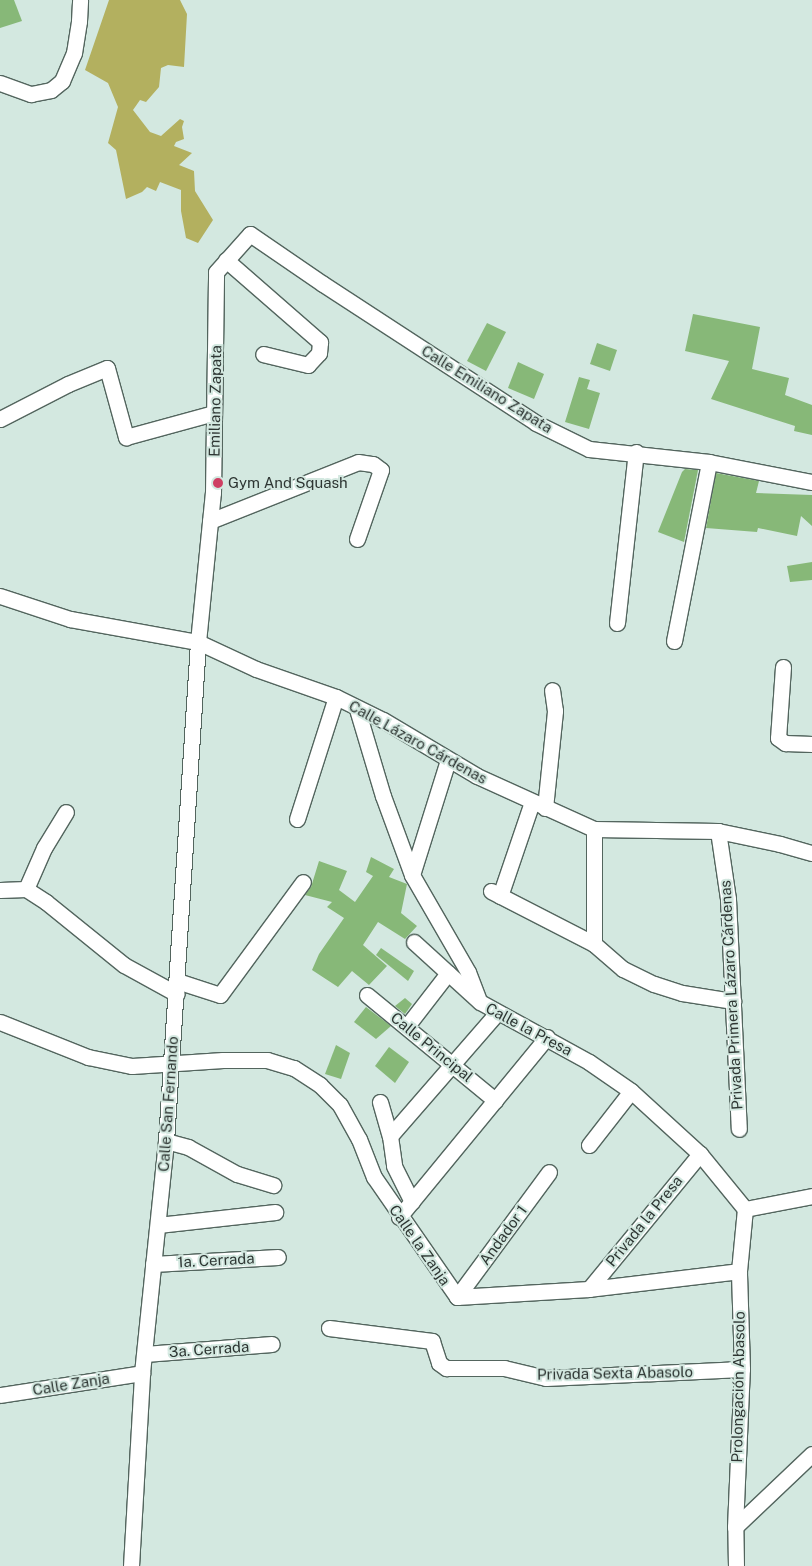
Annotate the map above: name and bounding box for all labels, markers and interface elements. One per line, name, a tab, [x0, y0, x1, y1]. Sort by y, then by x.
street label: Calle Emiliano Zapata	[418, 341, 556, 437]
street label: Emiliano Zapata	[205, 345, 225, 457]
place label: Gym And Squash	[228, 474, 348, 492]
marker: Gym And Squash	[212, 477, 224, 489]
street label: Calle Lázaro Cárdenas	[346, 696, 490, 788]
street label: Privada Primera Lázaro Cárdenas	[716, 880, 746, 1110]
street label: Calle la Presa	[483, 999, 575, 1059]
street label: Calle Principal	[387, 1008, 477, 1086]
street label: Calle San Fernando	[154, 1036, 182, 1172]
street label: Privada la Presa	[602, 1172, 686, 1270]
street label: Calle la Zanja	[386, 1201, 454, 1289]
street label: Andador 1	[475, 1202, 531, 1268]
street label: 1a. Cerrada	[177, 1249, 255, 1271]
street label: Prolongación Abasolo	[728, 1311, 748, 1463]
street label: 3a. Cerrada	[168, 1337, 250, 1361]
street label: Privada Sexta Abasolo	[537, 1363, 693, 1383]
street label: Calle Zanja	[31, 1369, 111, 1399]

